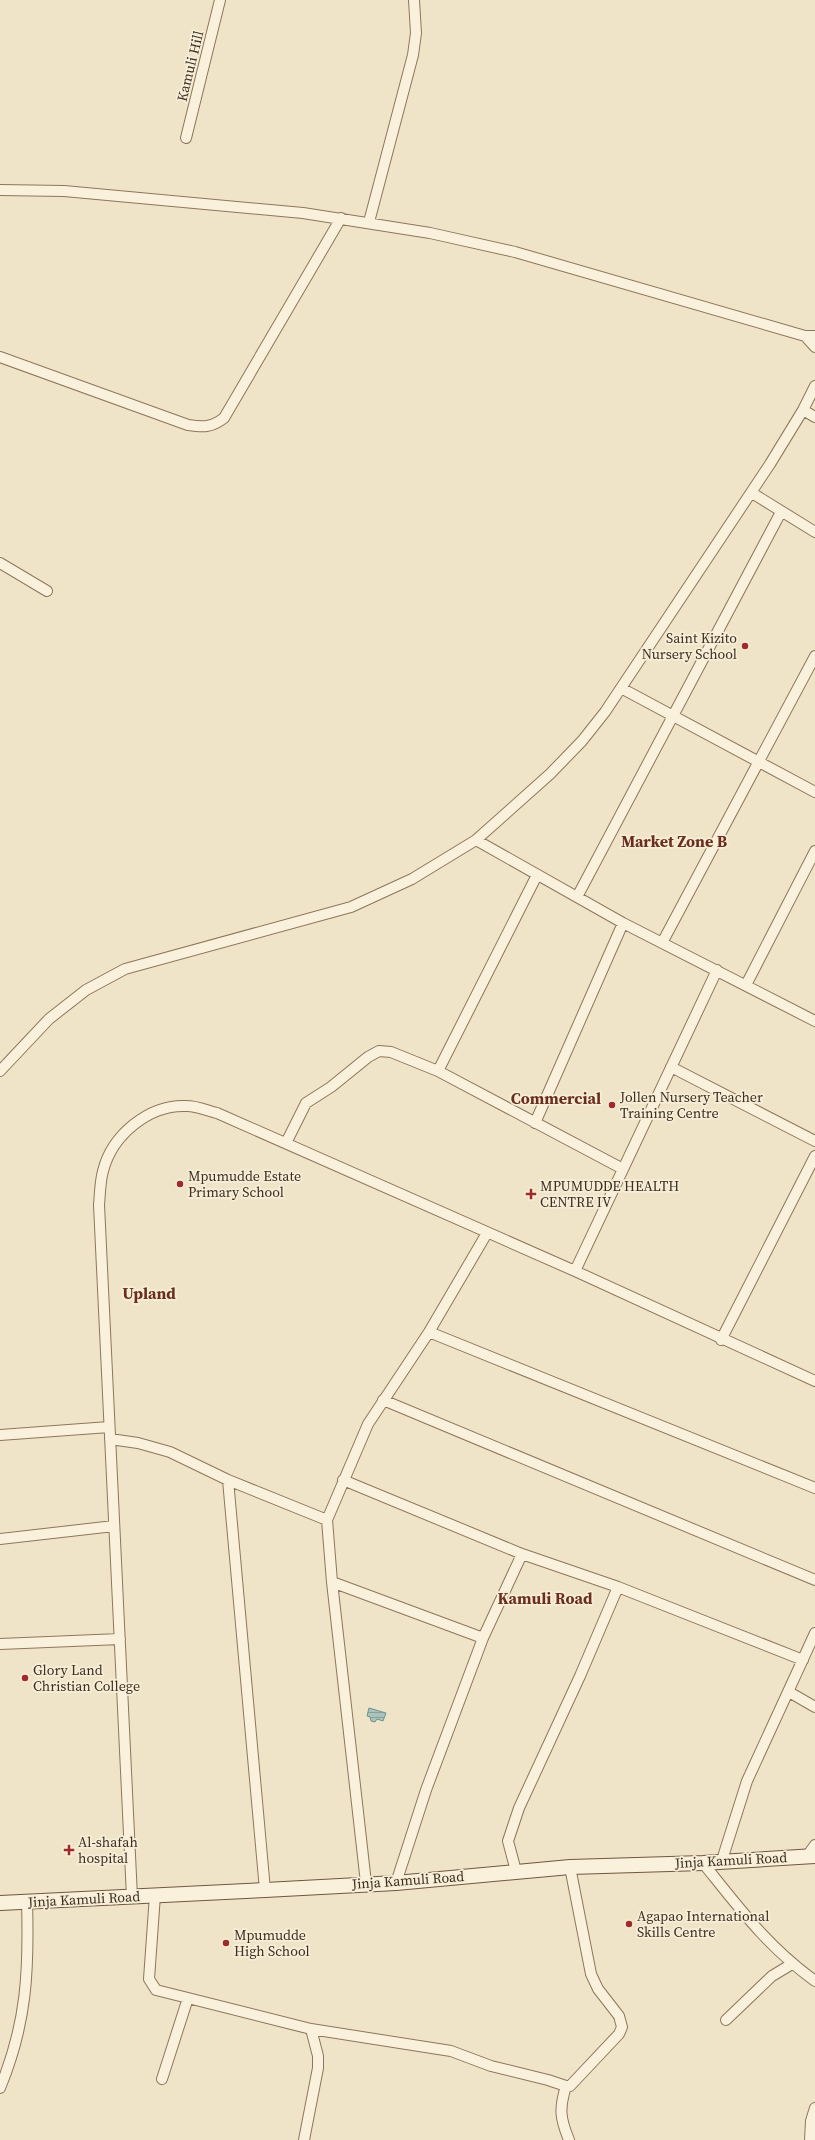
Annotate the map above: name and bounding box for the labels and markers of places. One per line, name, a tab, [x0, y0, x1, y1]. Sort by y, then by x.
place label: Saint Kizito Nursery School	[642, 628, 737, 664]
marker: Saint Kizito Nursery School	[740, 641, 750, 651]
place label: Jollen Nursery Teacher Training Centre	[619, 1087, 763, 1123]
marker: Jollen Nursery Teacher Training Centre	[607, 1100, 617, 1110]
place label: Mpumudde Estate Primary School	[188, 1166, 301, 1202]
place label: MPUMUDDE HEALTH CENTRE IV	[540, 1176, 679, 1212]
marker: Mpumudde Estate Primary School	[175, 1179, 185, 1189]
marker: MPUMUDDE HEALTH CENTRE IV	[525, 1188, 537, 1200]
place label: Glory Land Christian College	[33, 1660, 140, 1696]
marker: Glory Land Christian College	[20, 1673, 30, 1683]
place label: Al-shafah hospital	[78, 1832, 138, 1868]
marker: Al-shafah hospital	[63, 1844, 75, 1856]
place label: Agapao International Skills Centre	[637, 1906, 769, 1942]
marker: Agapao International Skills Centre	[624, 1919, 634, 1929]
place label: Mpumudde High School	[234, 1925, 310, 1961]
marker: Mpumudde High School	[221, 1938, 231, 1948]

